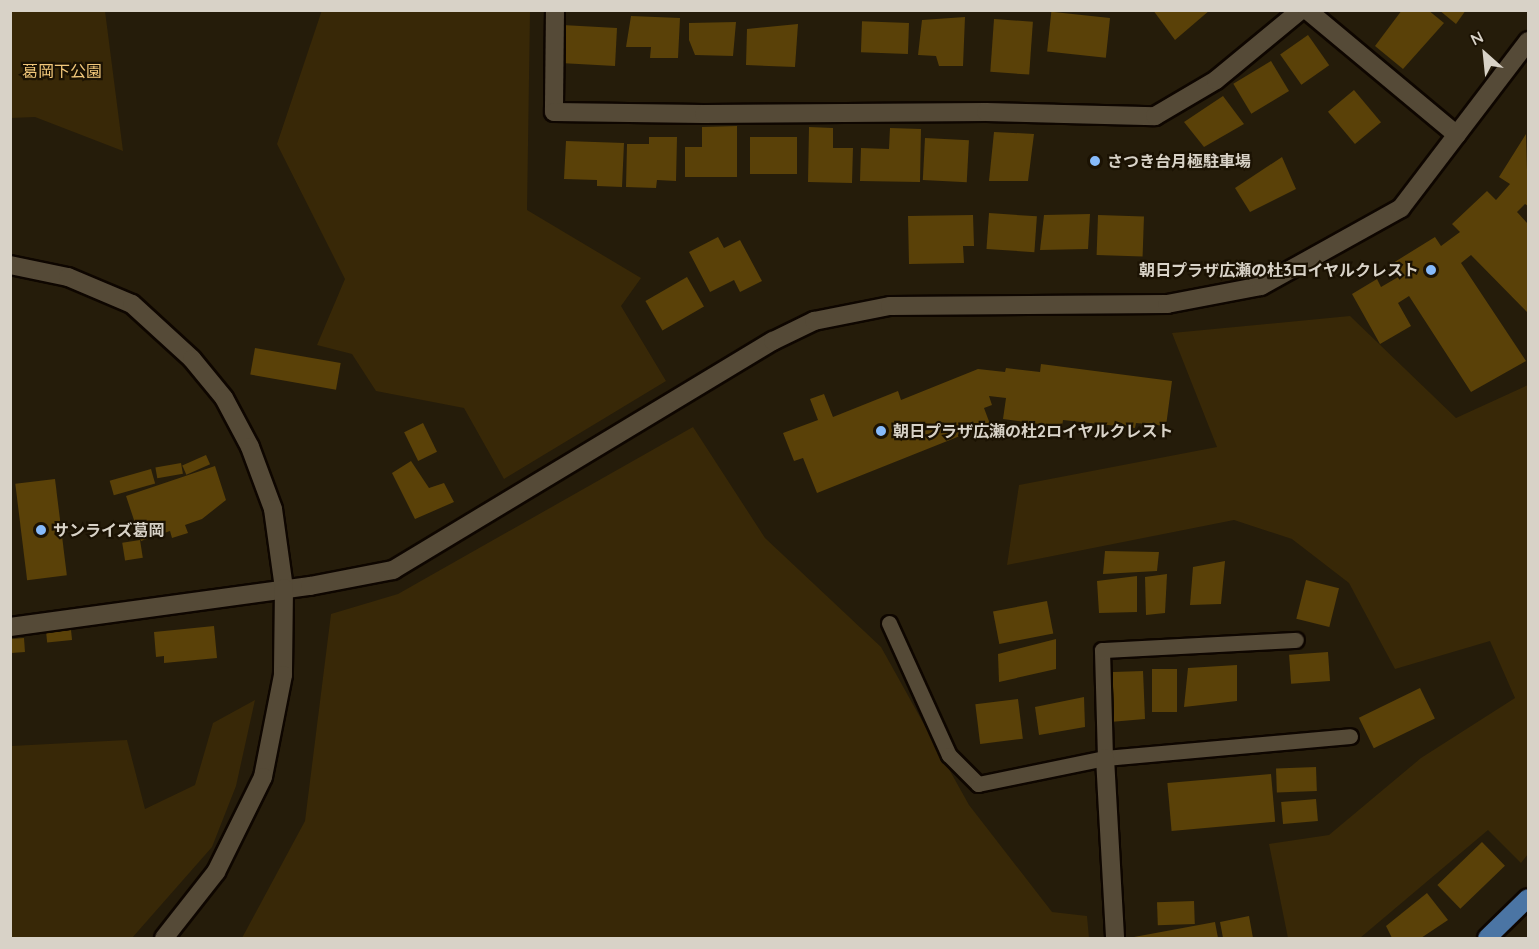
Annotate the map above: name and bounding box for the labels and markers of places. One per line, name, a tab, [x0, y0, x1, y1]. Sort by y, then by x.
place label: さつき台月極駐車場	[1107, 151, 1251, 171]
marker: さつき台月極駐車場	[1088, 154, 1102, 168]
place label: 朝日プラザ広瀬の杜3ロイヤルクレスト	[1138, 260, 1419, 280]
marker: 朝日プラザ広瀬の杜3ロイヤルクレスト	[1424, 263, 1438, 277]
place label: 朝日プラザ広瀬の杜2ロイヤルクレスト	[893, 421, 1174, 441]
marker: 朝日プラザ広瀬の杜2ロイヤルクレスト	[874, 424, 888, 438]
place label: サンライズ葛岡	[53, 520, 165, 540]
marker: サンライズ葛岡	[34, 523, 48, 537]

